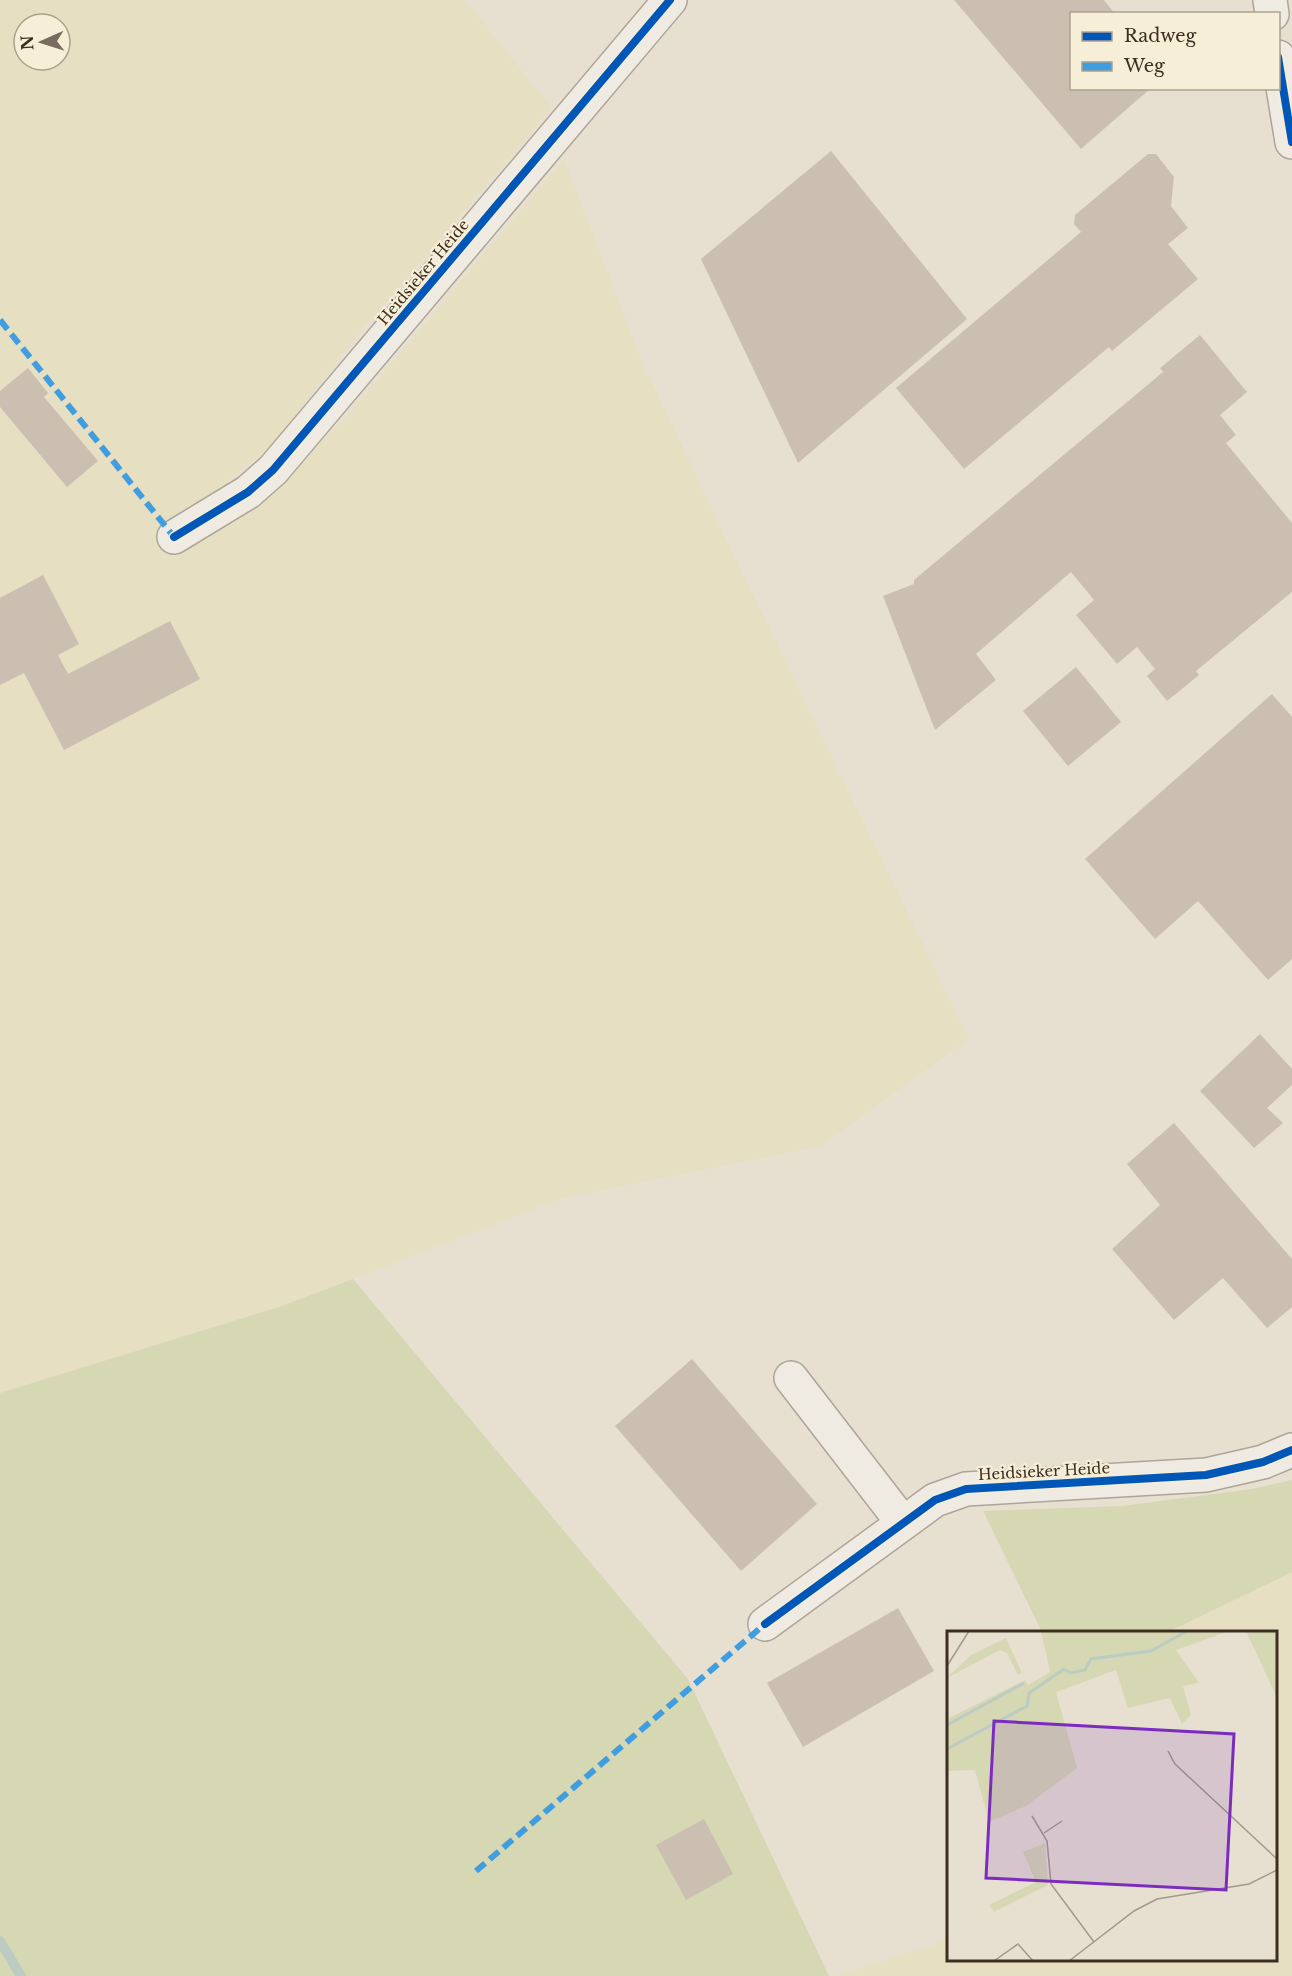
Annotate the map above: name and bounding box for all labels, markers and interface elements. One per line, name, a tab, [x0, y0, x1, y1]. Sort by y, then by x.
north arrow	[12, 12, 72, 72]
legend	[1070, 12, 1280, 90]
text: Radweg	[1124, 25, 1197, 47]
text: N	[17, 35, 37, 51]
text: Weg	[1123, 55, 1165, 77]
street label: Heidsieker Heide	[373, 215, 473, 329]
street label: Heidsieker Heide	[978, 1458, 1110, 1484]
inset map	[947, 1631, 1277, 1961]

